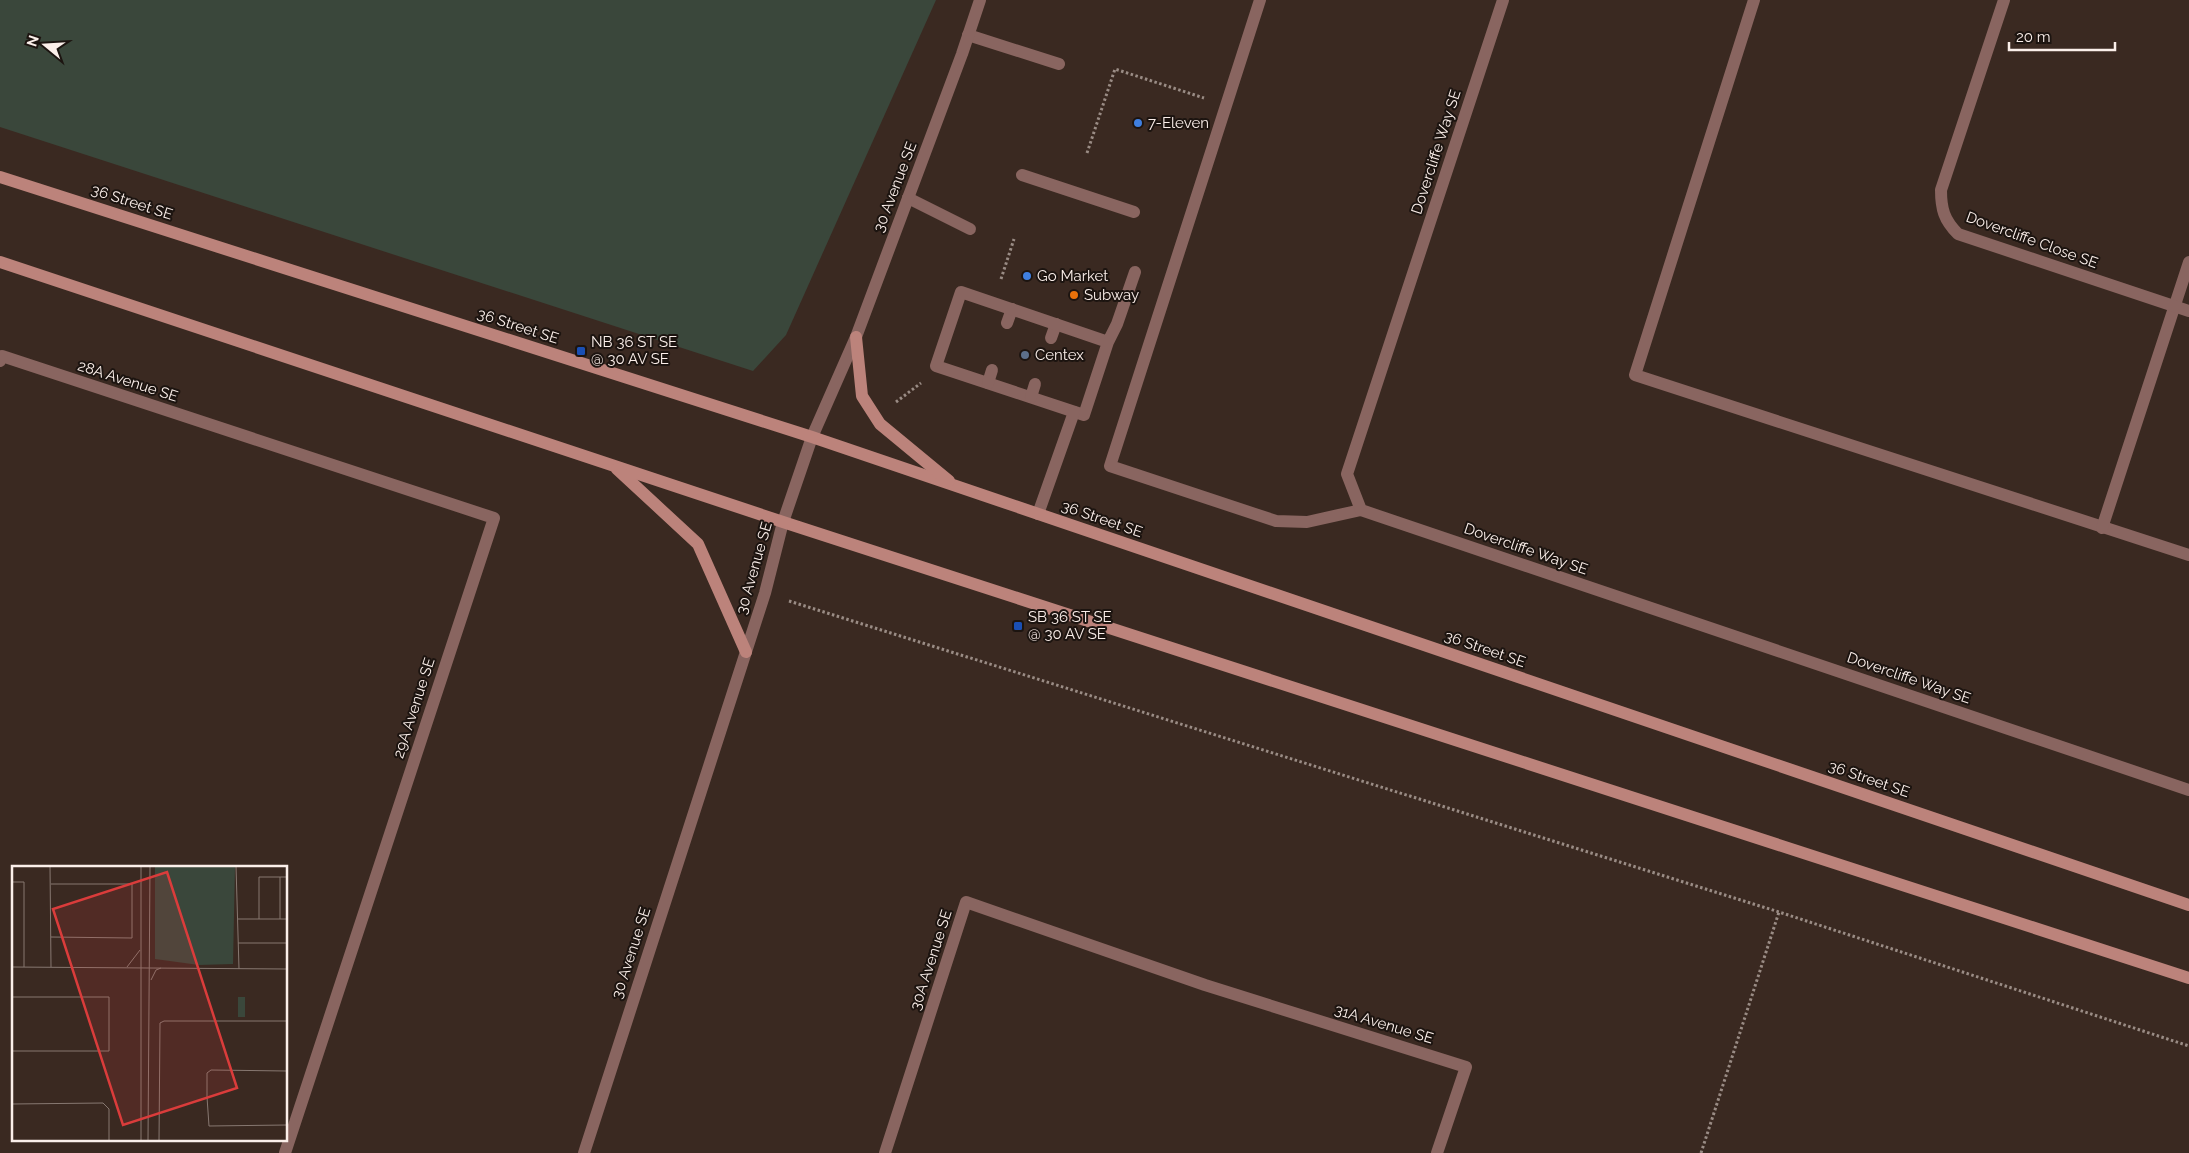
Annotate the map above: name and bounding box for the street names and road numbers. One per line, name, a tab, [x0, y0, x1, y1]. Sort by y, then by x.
street label: Dovercliffe Way SE	[1407, 88, 1465, 216]
street label: 30 Avenue SE	[870, 139, 920, 235]
street label: 36 Street SE	[89, 180, 175, 224]
street label: Dovercliffe Close SE	[1964, 208, 2100, 272]
street label: 36 Street SE	[475, 304, 561, 348]
street label: 28A Avenue SE	[76, 356, 180, 406]
street label: 36 Street SE	[1059, 497, 1145, 541]
street label: Dovercliffe Way SE	[1462, 519, 1590, 579]
street label: 30 Avenue SE	[732, 520, 776, 616]
street label: 36 Street SE	[1442, 627, 1528, 671]
street label: Dovercliffe Way SE	[1845, 648, 1973, 708]
street label: 29A Avenue SE	[389, 656, 439, 760]
street label: 36 Street SE	[1826, 757, 1912, 801]
street label: 30 Avenue SE	[608, 905, 654, 1001]
street label: 30A Avenue SE	[906, 907, 956, 1013]
street label: 31A Avenue SE	[1333, 1000, 1435, 1048]

